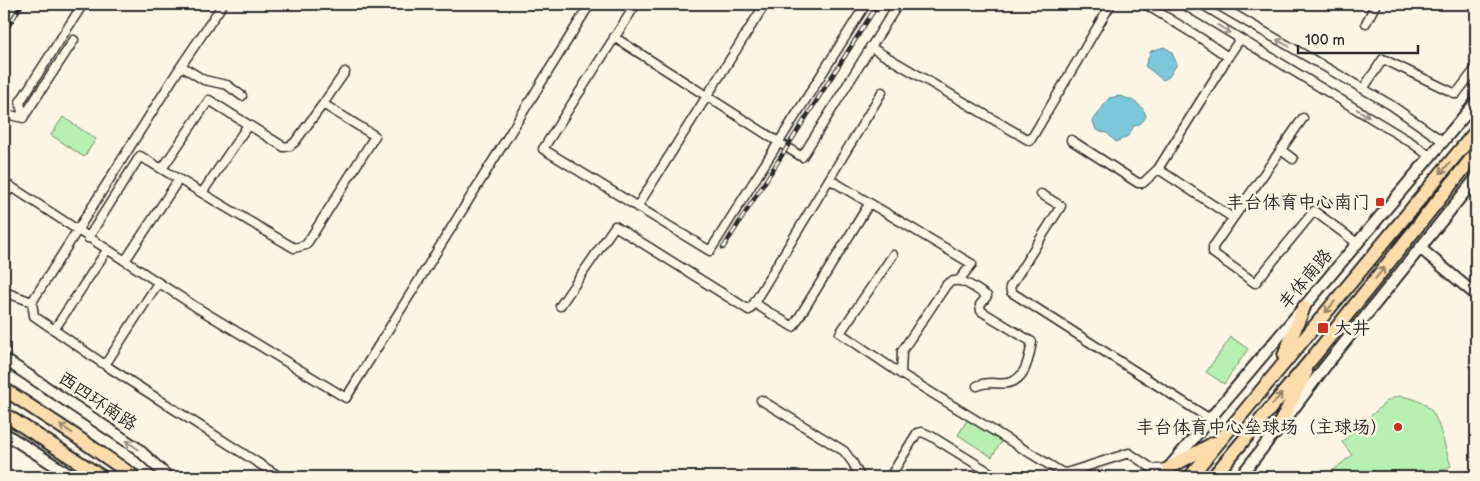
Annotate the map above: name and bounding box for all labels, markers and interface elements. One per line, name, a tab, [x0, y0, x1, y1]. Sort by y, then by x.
scale bar	[1298, 22, 1418, 54]
one-way arrow	[1217, 25, 1231, 35]
text: 100 m	[1305, 31, 1345, 50]
one-way arrow	[1277, 37, 1291, 47]
one-way arrow	[1356, 109, 1370, 119]
one-way arrow	[1440, 162, 1451, 175]
place label: 丰台体育中心南门	[1226, 192, 1370, 213]
marker: 丰台体育中心南门	[1374, 196, 1386, 208]
street label: 丰体南路	[1274, 245, 1337, 314]
one-way arrow	[1375, 267, 1386, 280]
one-way arrow	[1325, 300, 1336, 313]
place label: 大井	[1334, 318, 1370, 339]
marker: 大井	[1316, 321, 1330, 335]
street label: 西四环南路	[55, 368, 141, 435]
one-way arrow	[1272, 393, 1283, 406]
place label: 丰台体育中心垒球场（主球场）	[1136, 417, 1388, 438]
marker: 丰台体育中心垒球场（主球场）	[1392, 421, 1404, 433]
one-way arrow	[59, 424, 73, 435]
one-way arrow	[125, 439, 139, 450]

